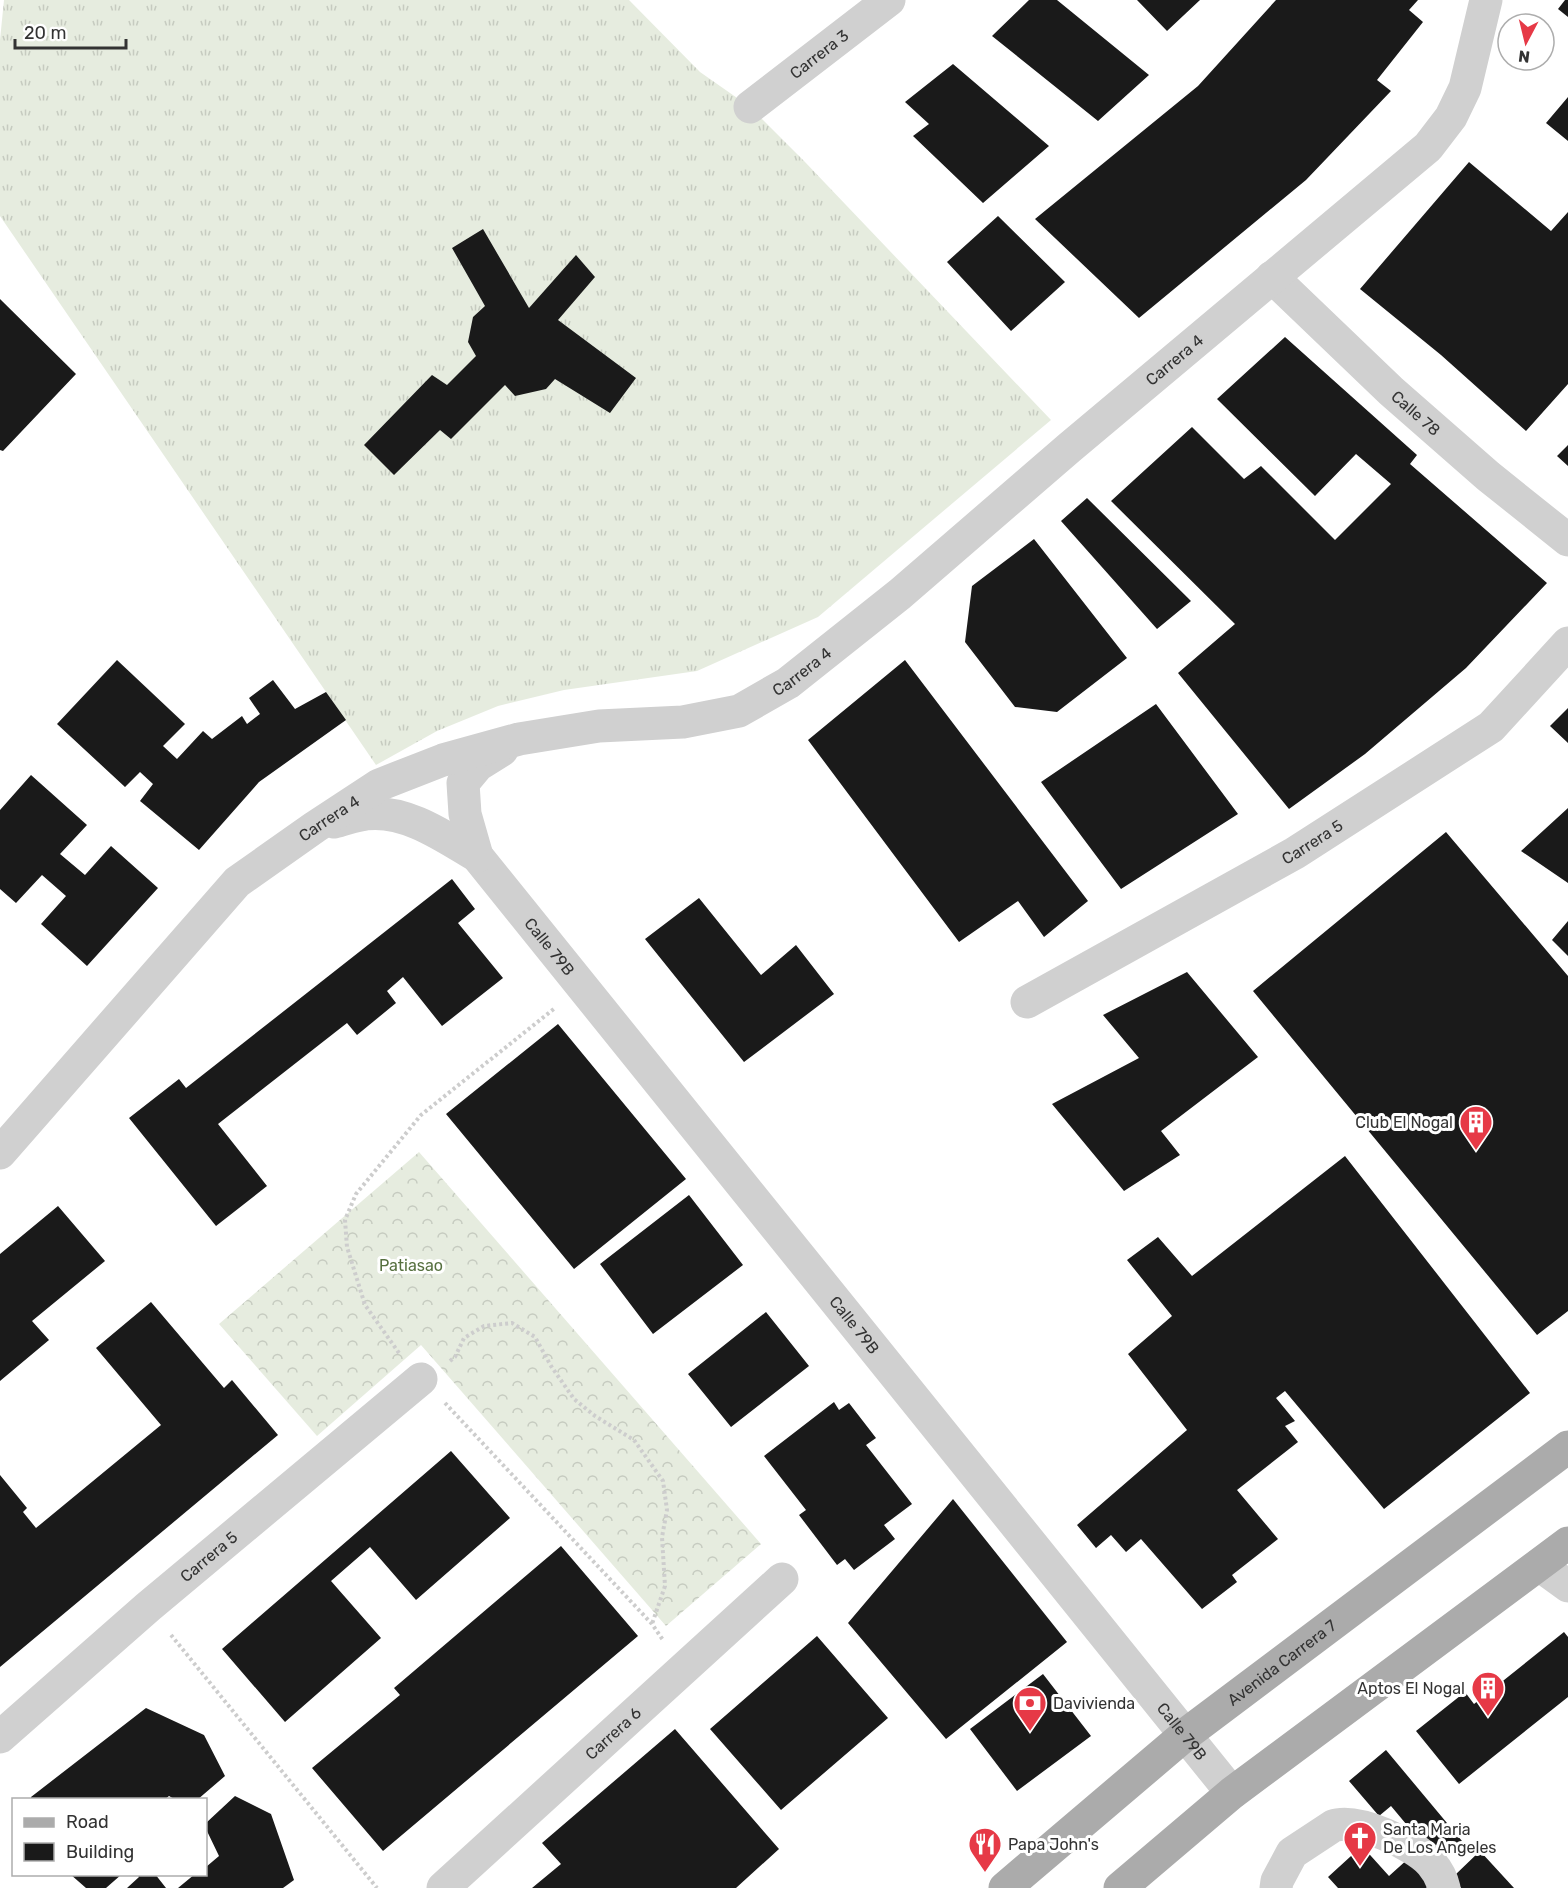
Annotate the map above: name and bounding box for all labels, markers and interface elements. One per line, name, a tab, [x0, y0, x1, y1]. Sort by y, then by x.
scale bar	[15, 12, 126, 50]
north arrow	[1496, 12, 1556, 72]
text: 20 m	[24, 22, 66, 44]
street label: Carrera 3	[786, 25, 852, 82]
text: N	[1517, 46, 1531, 67]
street label: Carrera 4	[1142, 330, 1207, 389]
street label: Calle 78	[1388, 386, 1444, 439]
street label: Carrera 4	[769, 643, 835, 700]
street label: Carrera 4	[295, 791, 363, 845]
street label: Carrera 5	[1278, 815, 1346, 868]
street label: Calle 79B	[521, 914, 579, 979]
building icon: Club El Nogal	[1458, 1104, 1494, 1151]
place label: Club El Nogal	[1355, 1113, 1453, 1132]
park label: Patiasao	[379, 1256, 443, 1275]
street label: Calle 79B	[826, 1292, 884, 1357]
street label: Carrera 5	[176, 1527, 241, 1586]
street label: Avenida Carrera 7	[1223, 1615, 1340, 1709]
building icon: Aptos El Nogal	[1470, 1670, 1506, 1717]
place label: Aptos El Nogal	[1357, 1679, 1465, 1698]
bank icon: Davivienda	[1012, 1685, 1048, 1732]
place label: Davivienda	[1053, 1694, 1135, 1713]
street label: Calle 79B	[1153, 1699, 1211, 1764]
street label: Carrera 6	[581, 1703, 645, 1763]
legend	[12, 1798, 207, 1876]
text: Road	[66, 1811, 109, 1833]
church icon: Santa Maria De Los Angeles	[1342, 1820, 1378, 1867]
place label: Santa Maria De Los Angeles	[1383, 1820, 1497, 1857]
restaurant icon: Papa John's	[967, 1826, 1003, 1873]
place label: Papa John's	[1008, 1835, 1099, 1854]
text: Building	[66, 1841, 134, 1863]

